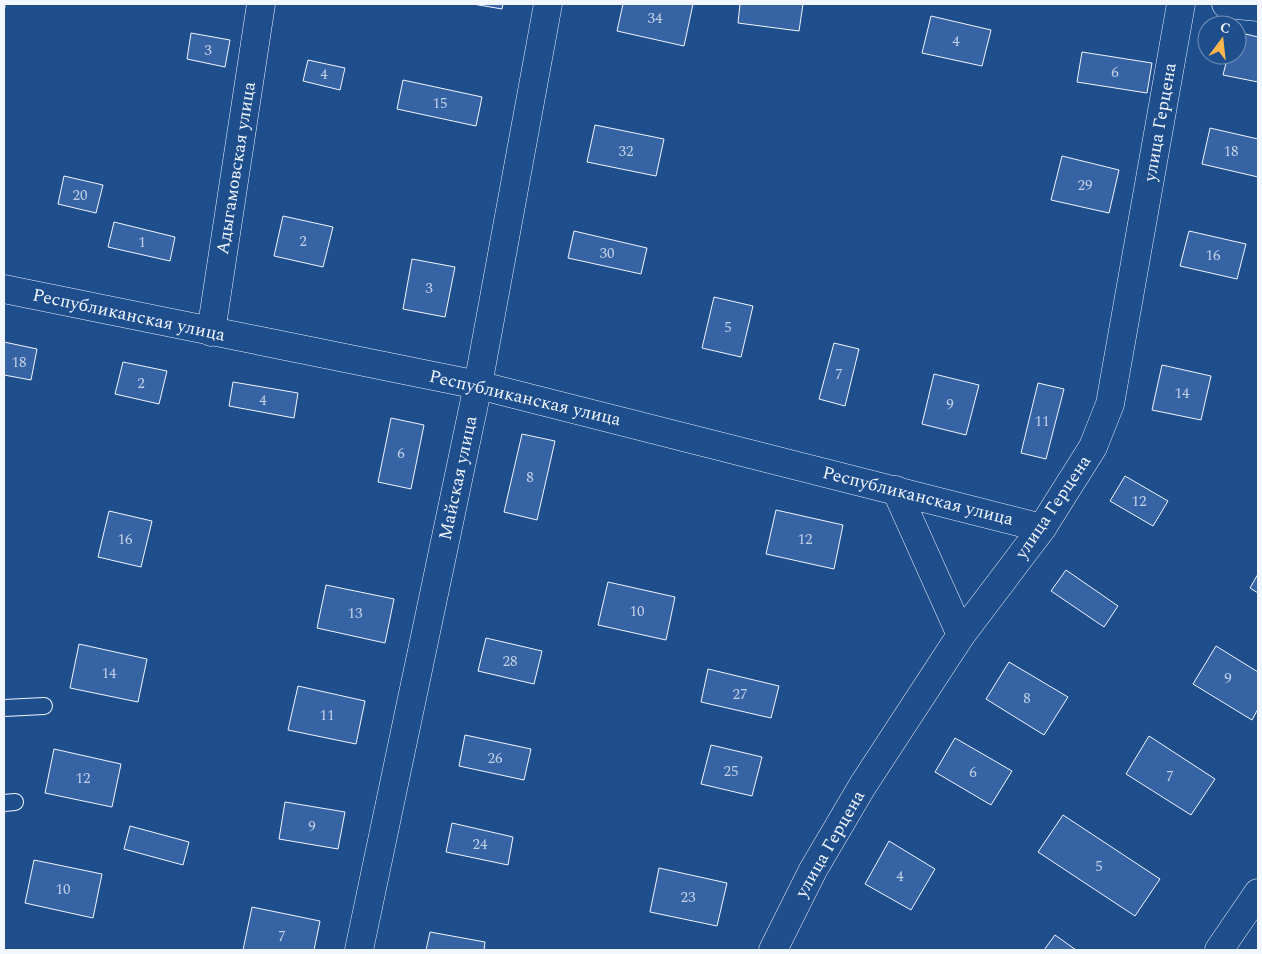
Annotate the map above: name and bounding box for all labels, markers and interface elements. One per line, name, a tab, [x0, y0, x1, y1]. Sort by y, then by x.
house number: 34	[647, 7, 663, 30]
north arrow	[1197, 15, 1247, 65]
text: С	[1218, 16, 1233, 39]
house number: 4	[952, 30, 960, 53]
house number: 3	[204, 39, 212, 62]
street label: улица Герцена	[1136, 60, 1184, 185]
house number: 6	[1111, 61, 1119, 84]
house number: 4	[320, 63, 328, 86]
street label: Адыгамовская улица	[209, 79, 263, 256]
house number: 15	[432, 92, 448, 115]
house number: 32	[618, 140, 634, 163]
house number: 18	[1223, 140, 1239, 163]
house number: 29	[1077, 174, 1093, 197]
house number: 20	[72, 184, 88, 207]
house number: 2	[299, 230, 307, 253]
house number: 1	[138, 231, 146, 254]
house number: 30	[599, 242, 615, 265]
house number: 16	[1205, 244, 1221, 267]
house number: 3	[425, 277, 433, 300]
street label: Республиканская улица	[30, 281, 228, 349]
house number: 5	[724, 316, 732, 339]
house number: 18	[11, 351, 27, 374]
street label: Республиканская улица	[426, 363, 624, 433]
house number: 7	[835, 363, 843, 386]
house number: 2	[137, 372, 145, 395]
house number: 14	[1174, 382, 1190, 405]
house number: 4	[259, 389, 267, 412]
house number: 9	[946, 393, 954, 416]
house number: 11	[1034, 410, 1050, 433]
street label: Майская улица	[432, 413, 484, 543]
house number: 6	[397, 442, 405, 465]
street label: улица Герцена	[1008, 449, 1098, 565]
street label: Республиканская улица	[820, 459, 1017, 533]
house number: 8	[526, 466, 534, 489]
house number: 12	[1131, 490, 1147, 513]
house number: 16	[117, 528, 133, 551]
house number: 12	[797, 528, 813, 551]
house number: 10	[629, 600, 645, 623]
house number: 13	[347, 602, 363, 625]
house number: 28	[502, 650, 518, 673]
house number: 14	[101, 662, 117, 685]
house number: 9	[1224, 667, 1232, 690]
house number: 27	[732, 683, 748, 706]
house number: 8	[1023, 687, 1031, 710]
house number: 11	[319, 704, 335, 727]
house number: 26	[487, 747, 503, 770]
house number: 25	[723, 760, 739, 783]
house number: 6	[969, 761, 977, 784]
house number: 7	[1166, 765, 1174, 788]
house number: 12	[75, 767, 91, 790]
street label: улица Герцена	[788, 785, 872, 904]
house number: 9	[308, 815, 316, 838]
house number: 24	[472, 833, 488, 856]
house number: 5	[1095, 855, 1103, 878]
house number: 4	[896, 865, 904, 888]
house number: 10	[55, 878, 71, 901]
house number: 23	[680, 886, 696, 909]
house number: 7	[278, 925, 286, 948]

